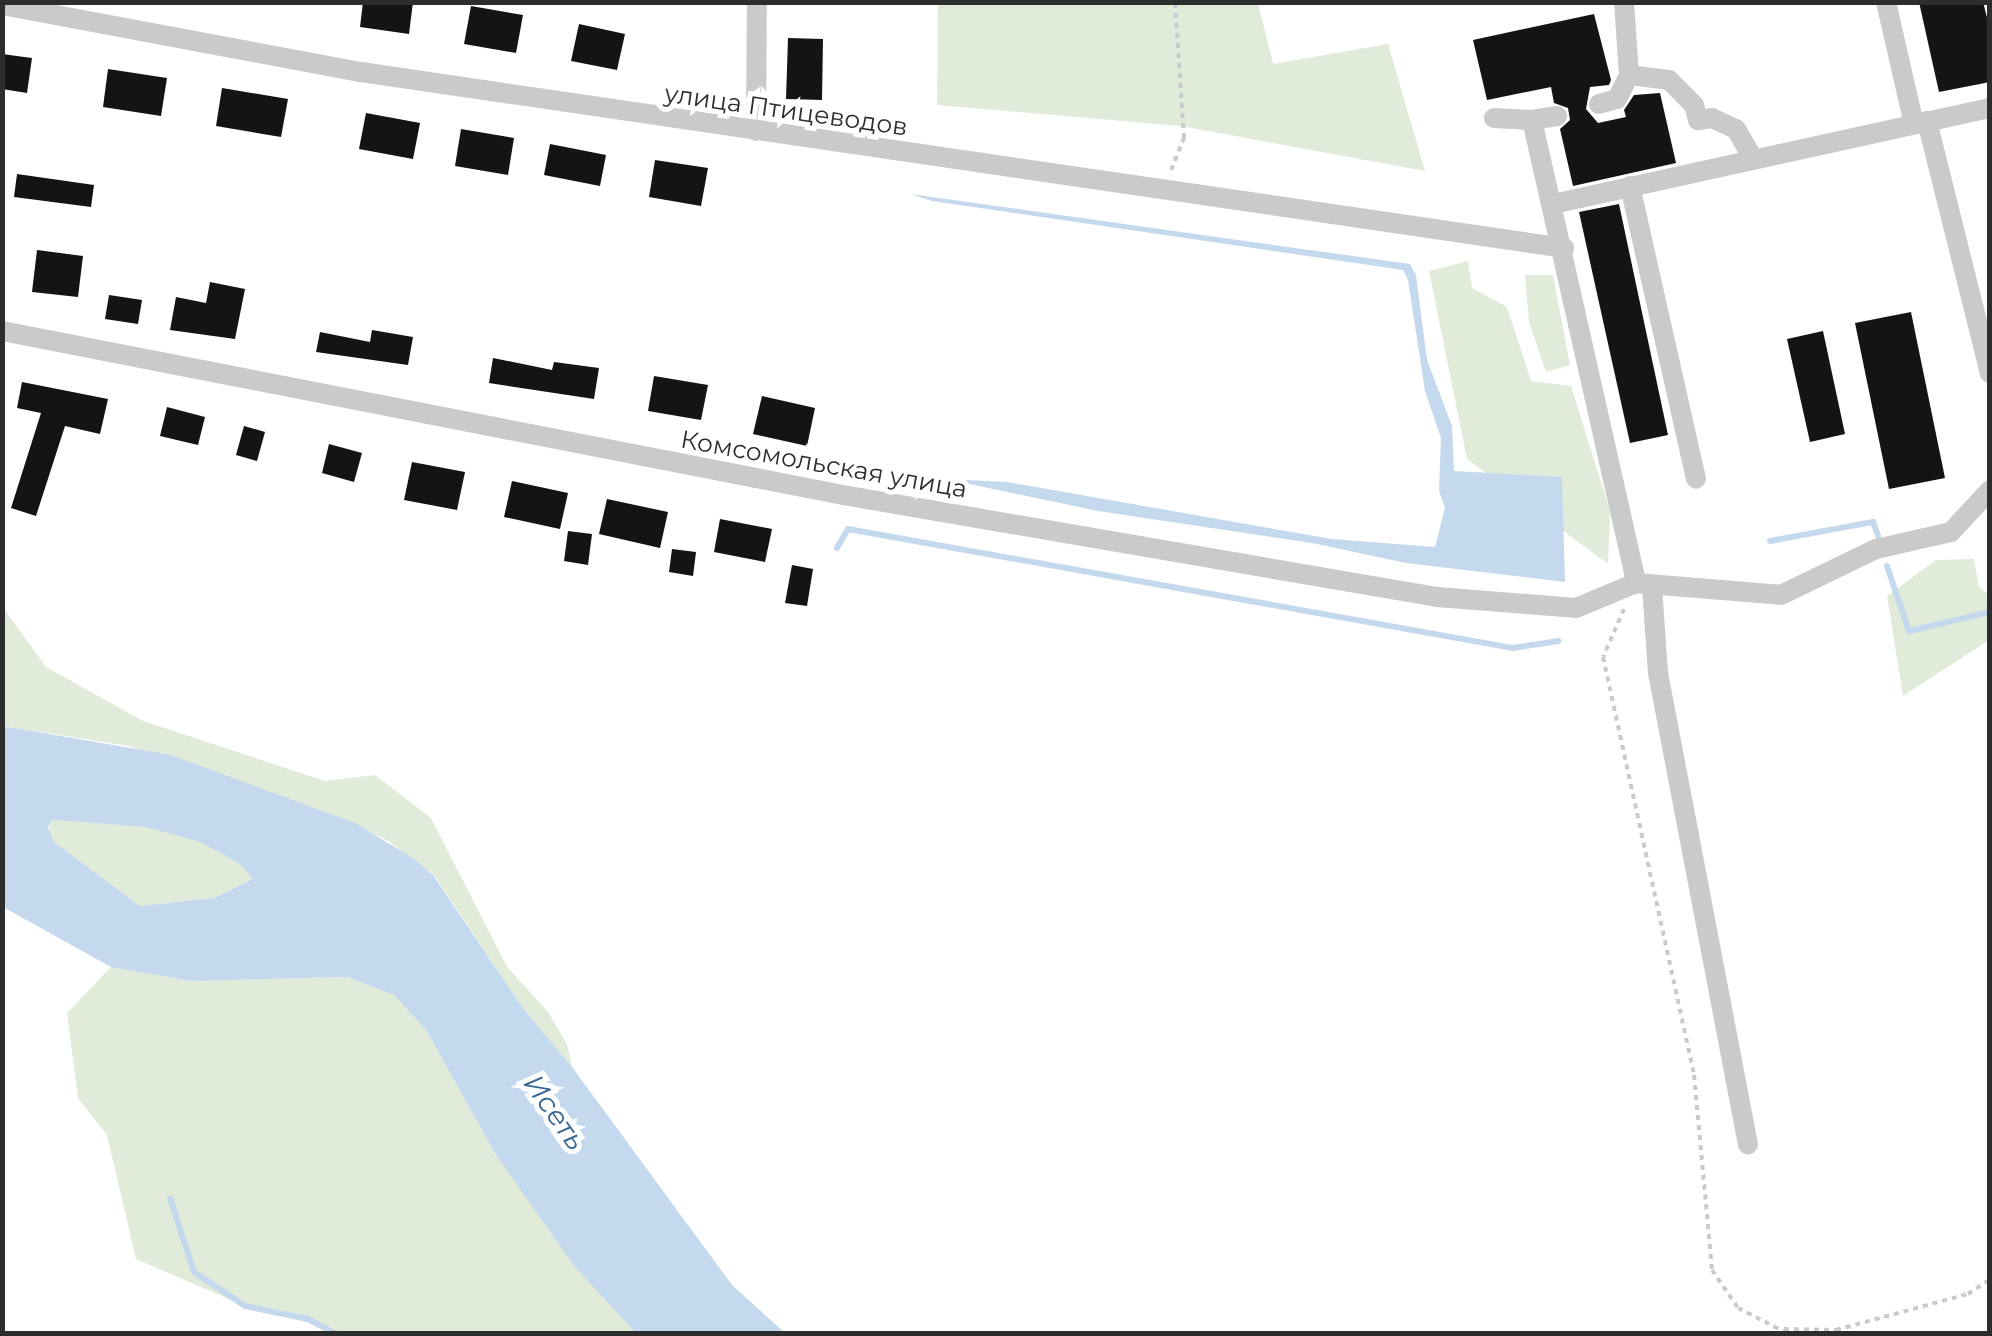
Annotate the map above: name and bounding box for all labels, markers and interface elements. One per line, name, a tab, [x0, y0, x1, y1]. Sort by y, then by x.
street label: улица Птицеводов	[663, 78, 909, 142]
street label: Комсомольская улица	[678, 424, 970, 504]
water label: Исеть	[517, 1068, 593, 1156]

